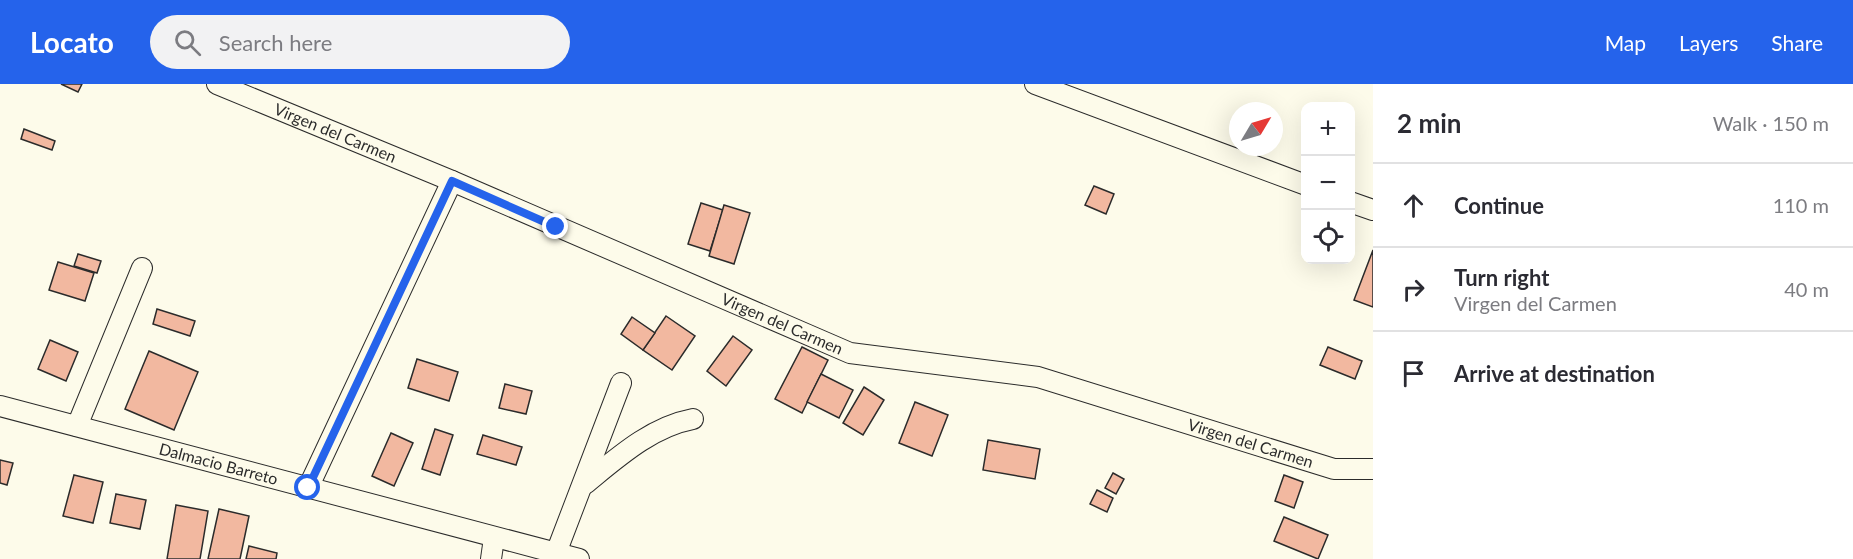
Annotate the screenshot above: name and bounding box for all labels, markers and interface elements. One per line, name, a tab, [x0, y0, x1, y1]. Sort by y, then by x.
search box	[150, 15, 570, 69]
text: Locato	[30, 25, 114, 59]
icon: search	[171, 26, 204, 59]
text: Search here	[219, 29, 332, 56]
text: Map	[1605, 30, 1646, 55]
text: Layers	[1679, 30, 1738, 55]
text: Share	[1771, 30, 1823, 55]
street label: Virgen del Carmen	[272, 99, 399, 166]
north arrow	[1229, 102, 1283, 156]
map controls	[1301, 102, 1355, 264]
button: +	[1301, 102, 1355, 156]
text: 2 min	[1397, 107, 1461, 139]
text: Walk · 150 m	[1713, 111, 1829, 135]
button: −	[1301, 156, 1355, 210]
icon: ahead	[1397, 189, 1430, 222]
text: Continue	[1454, 192, 1544, 219]
text: 110 m	[1773, 193, 1829, 217]
button: locate	[1301, 210, 1355, 264]
route end	[542, 213, 568, 239]
text: Turn right	[1454, 264, 1549, 291]
icon: right	[1397, 273, 1430, 306]
text: 40 m	[1784, 277, 1829, 301]
street label: Virgen del Carmen	[719, 289, 846, 358]
text: Virgen del Carmen	[1454, 291, 1617, 315]
icon: arrive	[1397, 357, 1430, 390]
text: Arrive at destination	[1454, 360, 1655, 387]
street label: Virgen del Carmen	[1186, 414, 1316, 471]
street label: Dalmacio Barreto	[157, 438, 280, 488]
route start	[294, 474, 320, 500]

